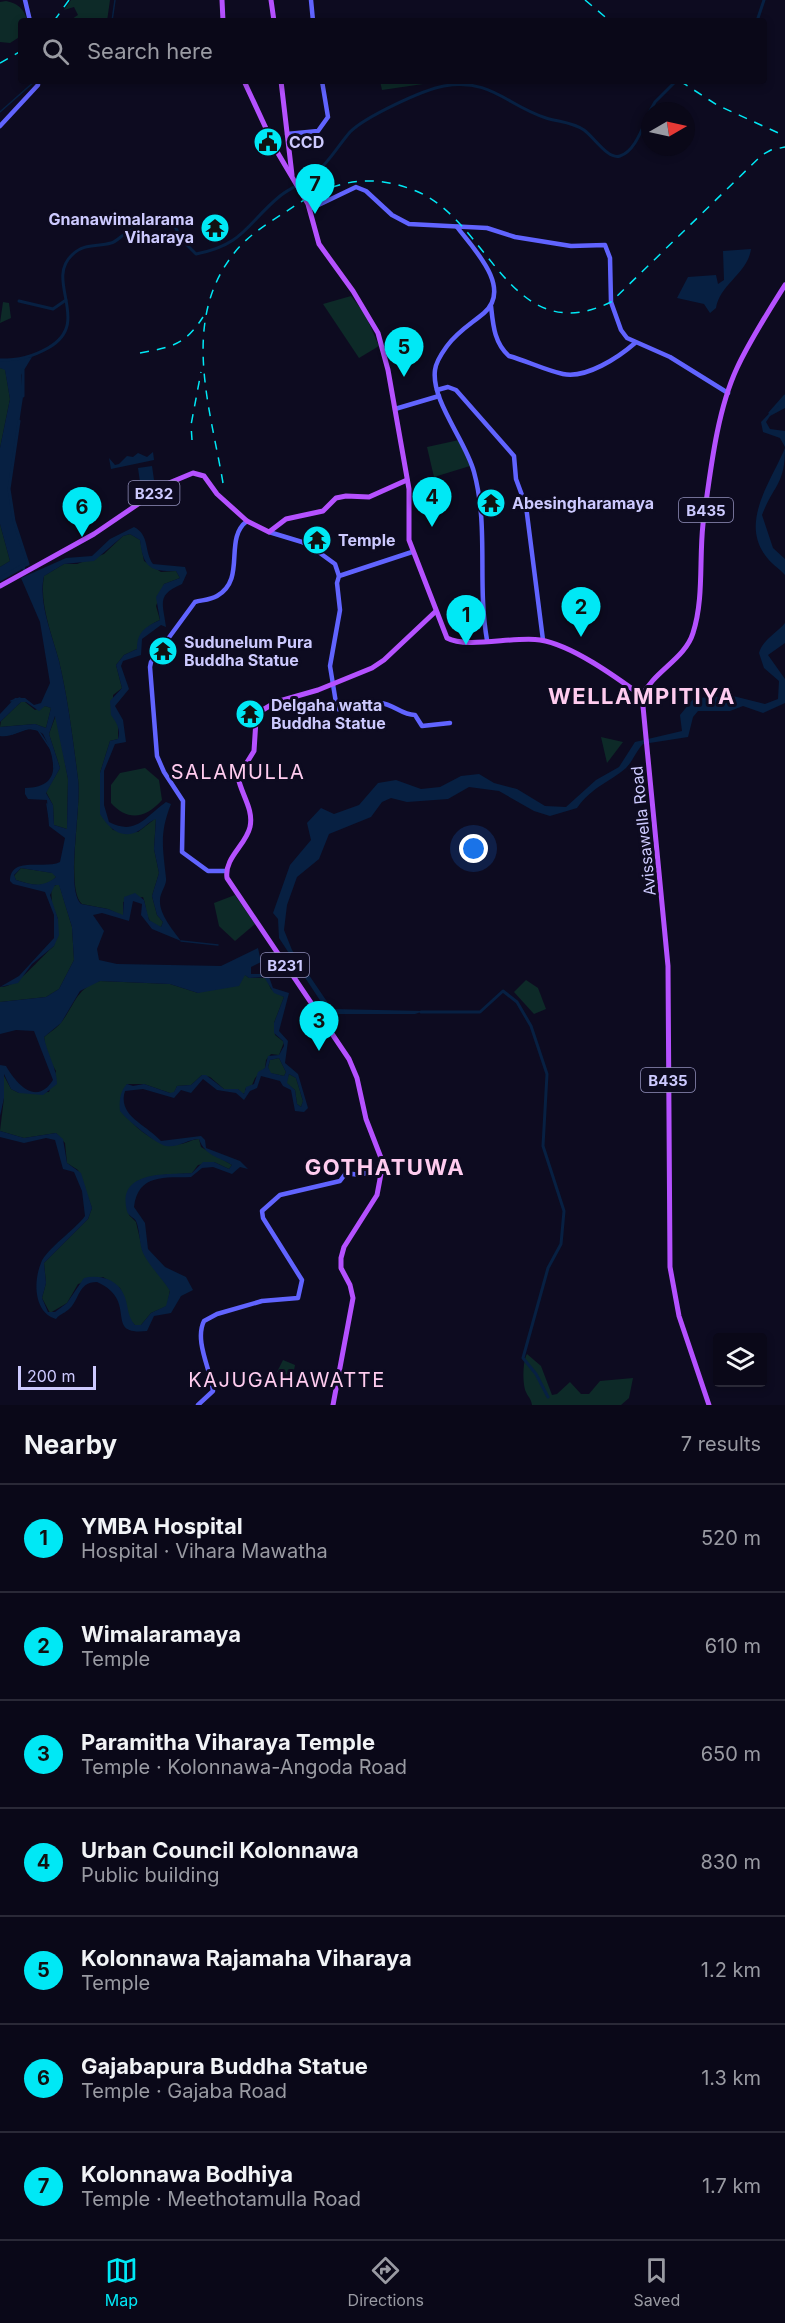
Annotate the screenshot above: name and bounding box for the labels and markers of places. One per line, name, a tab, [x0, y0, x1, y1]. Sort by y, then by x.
public building icon: CCD	[252, 126, 284, 158]
place label: CCD	[289, 132, 324, 152]
pin: 7	[296, 164, 334, 214]
place label: Gnanawimalarama Viharaya	[49, 209, 194, 247]
temple icon: Gnanawimalarama Viharaya	[199, 212, 231, 244]
pin: 5	[384, 328, 424, 377]
pin: 4	[412, 478, 452, 527]
temple icon: Abesingharamaya	[475, 487, 507, 519]
pin: 6	[62, 488, 101, 537]
place label: Abesingharamaya	[512, 493, 654, 513]
temple icon: Temple	[301, 524, 333, 556]
place label: Temple	[338, 530, 396, 550]
pin: 2	[562, 588, 600, 637]
pin: 1	[446, 596, 486, 645]
place label: Sudunelum Pura Buddha Statue	[184, 632, 313, 670]
temple icon: Sudunelum Pura Buddha Statue	[147, 635, 179, 667]
place label: Delgaha watta Buddha Statue	[271, 695, 386, 733]
temple icon: Delgaha watta Buddha Statue	[234, 698, 266, 730]
pin: 3	[300, 1002, 338, 1051]

